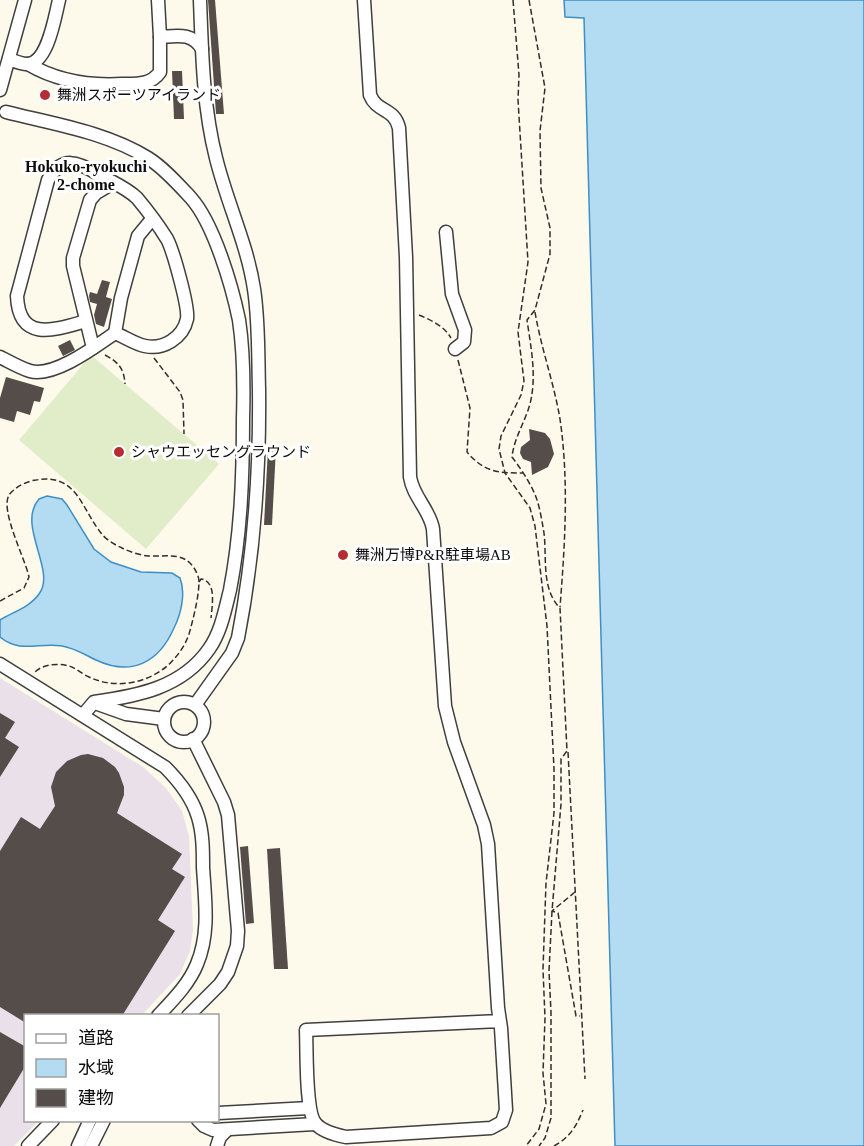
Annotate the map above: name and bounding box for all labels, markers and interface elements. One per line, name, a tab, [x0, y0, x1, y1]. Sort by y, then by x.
place label: 舞洲スポーツアイランド	[57, 86, 221, 103]
marker: 舞洲スポーツアイランド	[38, 88, 52, 102]
district label: Hokuko-ryokuchi 2-chome	[25, 158, 147, 193]
place label: シャウエッセングラウンド	[131, 444, 311, 460]
marker: シャウエッセングラウンド	[112, 445, 126, 459]
place label: 舞洲万博P&R駐車場AB	[355, 546, 511, 563]
marker: 舞洲万博P&R駐車場AB	[336, 548, 350, 562]
legend	[24, 1014, 219, 1122]
text: 道路	[78, 1028, 114, 1048]
text: 水域	[78, 1058, 114, 1078]
text: 建物	[78, 1088, 114, 1108]

